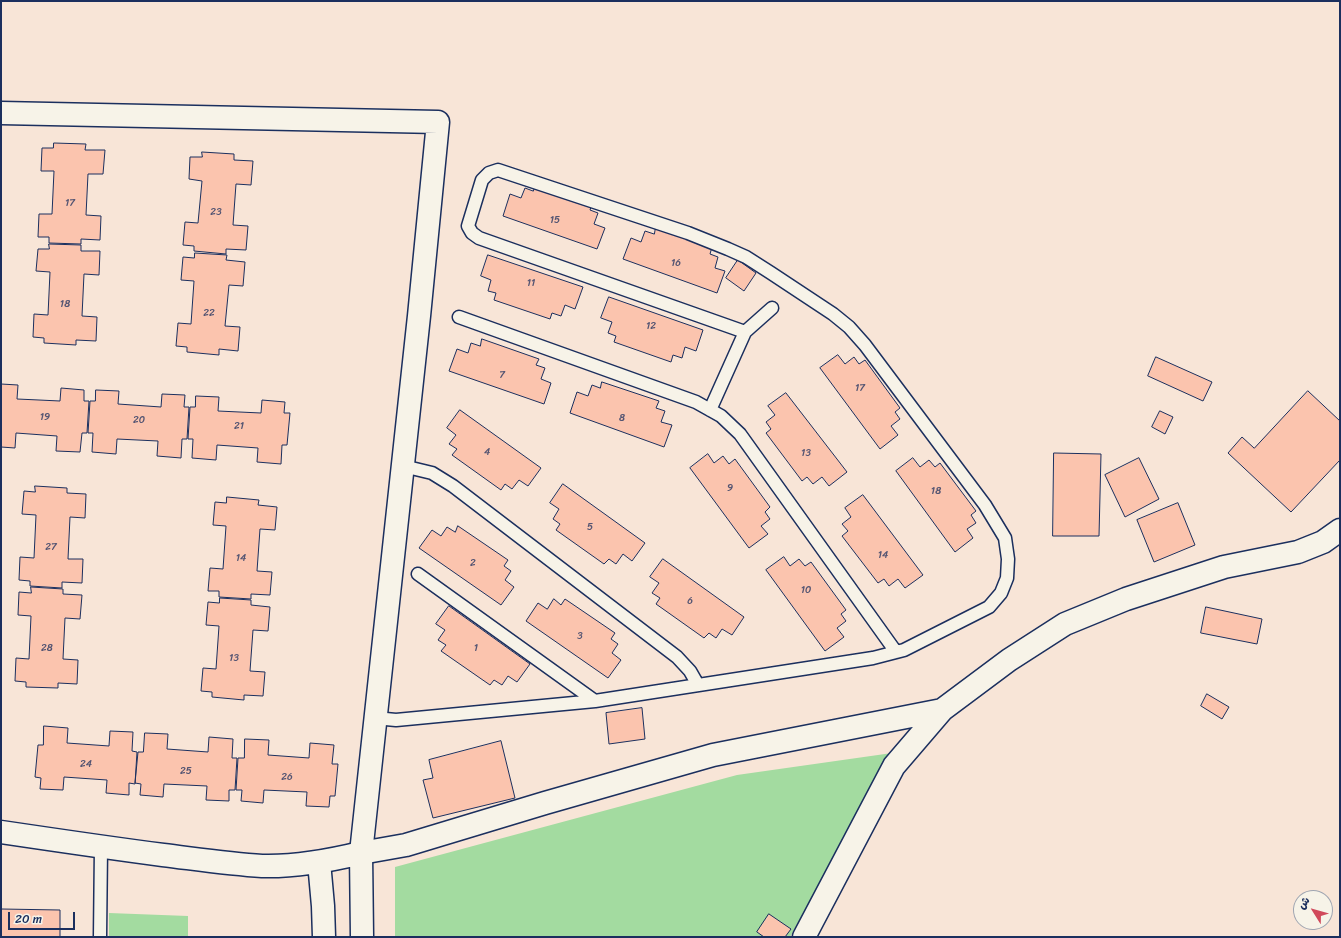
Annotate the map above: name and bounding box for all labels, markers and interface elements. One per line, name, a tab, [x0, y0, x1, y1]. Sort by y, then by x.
house number: 17	[65, 197, 75, 209]
house number: 23	[210, 206, 222, 218]
house number: 15	[550, 214, 560, 226]
house number: 16	[671, 257, 681, 269]
house number: 11	[527, 277, 535, 289]
house number: 18	[60, 298, 70, 310]
house number: 22	[203, 307, 215, 319]
house number: 12	[646, 320, 656, 332]
house number: 7	[499, 369, 505, 381]
house number: 17	[855, 382, 865, 394]
house number: 19	[40, 411, 50, 423]
house number: 8	[619, 412, 625, 424]
house number: 20	[133, 414, 145, 426]
house number: 21	[234, 420, 244, 432]
house number: 4	[484, 446, 490, 458]
house number: 13	[801, 447, 811, 459]
house number: 9	[727, 482, 733, 494]
house number: 18	[931, 485, 941, 497]
house number: 5	[587, 521, 593, 533]
house number: 27	[45, 541, 57, 553]
house number: 14	[878, 549, 888, 561]
house number: 14	[236, 552, 246, 564]
house number: 2	[470, 557, 476, 569]
house number: 10	[801, 584, 811, 596]
house number: 6	[687, 595, 693, 607]
house number: 3	[577, 630, 583, 642]
house number: 28	[41, 642, 53, 654]
house number: 1	[474, 642, 478, 654]
house number: 13	[229, 652, 239, 664]
house number: 24	[80, 758, 92, 770]
house number: 25	[180, 765, 192, 777]
house number: 26	[281, 771, 293, 783]
north arrow	[1293, 890, 1333, 930]
text: ش	[1293, 893, 1315, 914]
scale bar	[10, 904, 77, 930]
text: 20 m	[15, 908, 42, 930]

